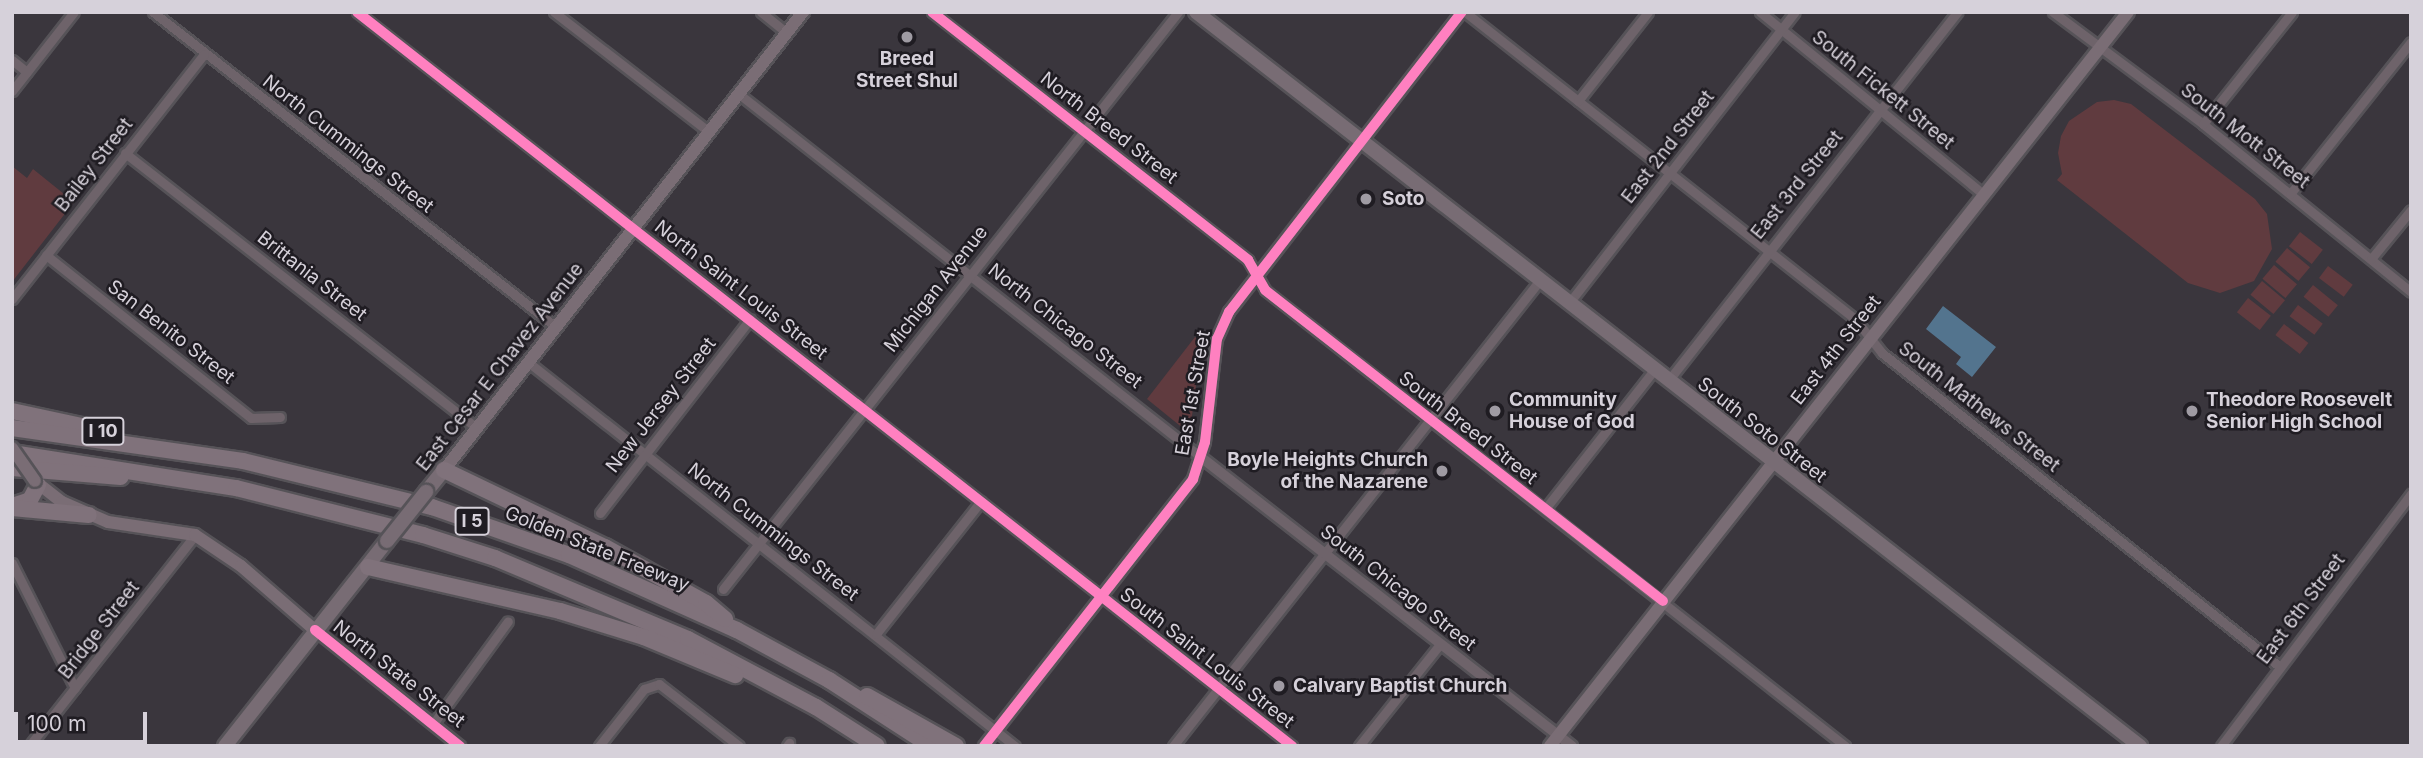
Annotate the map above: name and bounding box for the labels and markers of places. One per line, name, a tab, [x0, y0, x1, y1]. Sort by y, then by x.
marker: Breed Street Shul	[899, 29, 915, 45]
place label: Breed Street Shul	[856, 48, 958, 92]
place label: Soto	[1382, 188, 1425, 210]
marker: Soto	[1356, 189, 1376, 209]
place label: Community House of God	[1509, 389, 1635, 433]
place label: Theodore Roosevelt Senior High School	[2206, 389, 2392, 433]
marker: Community House of God	[1487, 403, 1503, 419]
marker: Theodore Roosevelt Senior High School	[2184, 403, 2200, 419]
place label: Boyle Heights Church of the Nazarene	[1227, 449, 1428, 493]
marker: Boyle Heights Church of the Nazarene	[1434, 463, 1450, 479]
place label: Calvary Baptist Church	[1293, 675, 1507, 697]
marker: Calvary Baptist Church	[1271, 678, 1287, 694]

